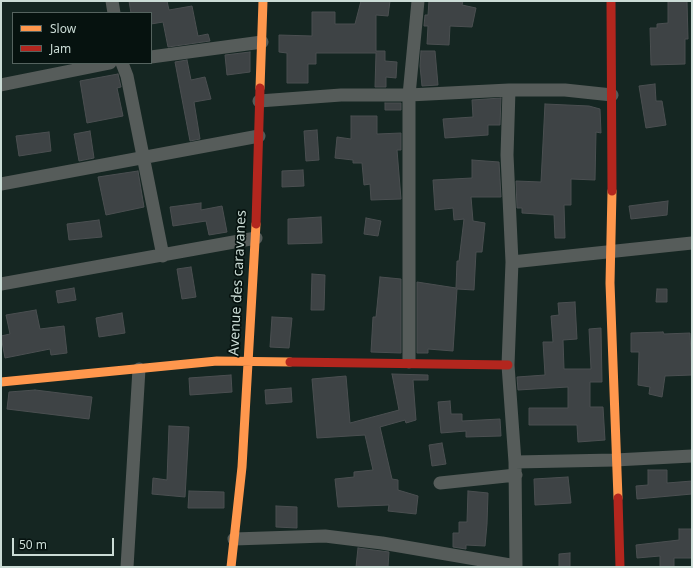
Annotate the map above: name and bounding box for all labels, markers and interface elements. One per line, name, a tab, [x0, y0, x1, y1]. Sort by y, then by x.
legend	[12, 12, 152, 64]
text: Slow	[50, 20, 76, 37]
text: Jam	[50, 40, 71, 57]
street label: Avenue des caravanes	[226, 210, 250, 356]
scale bar	[14, 530, 116, 556]
text: 50 m	[19, 536, 47, 553]

